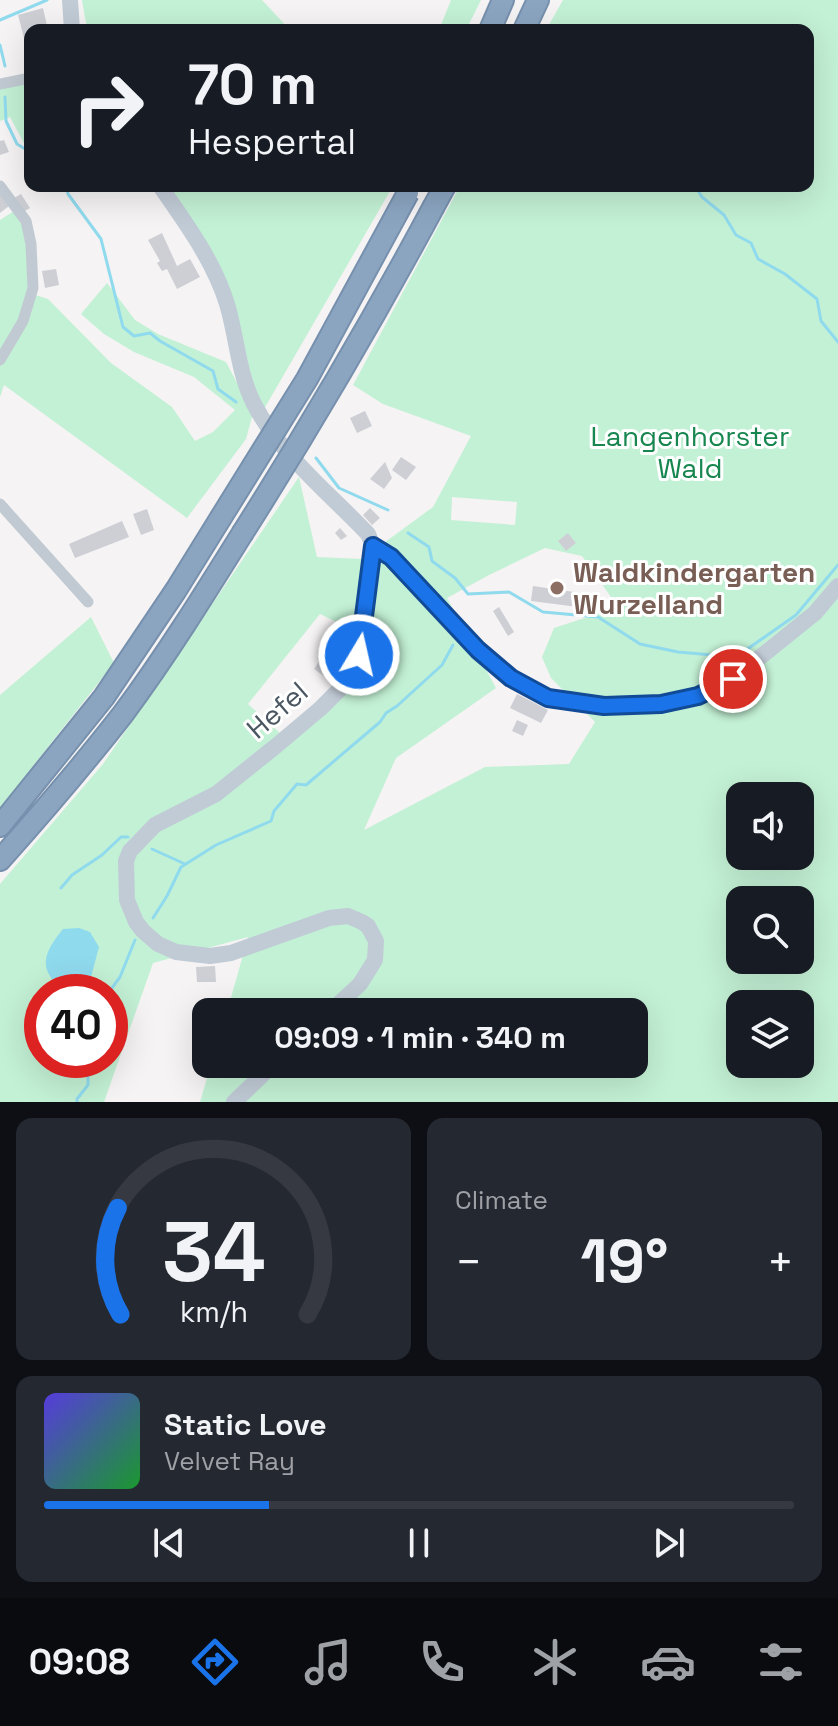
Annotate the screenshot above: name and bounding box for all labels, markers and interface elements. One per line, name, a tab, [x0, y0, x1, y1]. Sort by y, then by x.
text: 70 m	[188, 49, 317, 120]
icon: right	[56, 56, 160, 160]
text: Hespertal	[188, 119, 356, 165]
park label: Langenhorster Wald	[591, 418, 789, 486]
place label: Waldkindergarten Wurzelland	[573, 554, 815, 622]
marker: Waldkindergarten Wurzelland	[548, 579, 566, 597]
position arrow	[317, 613, 401, 697]
pin	[699, 645, 767, 713]
icon: arrive	[711, 657, 755, 701]
street label: Hefel	[239, 674, 315, 746]
map controls	[726, 782, 814, 1078]
button: sound	[726, 782, 814, 870]
button: search	[726, 886, 814, 974]
speed limit sign: 40	[24, 974, 128, 1078]
button: layers	[726, 990, 814, 1078]
text: 09:09 · 1 min · 340 m	[274, 1018, 566, 1057]
text: Climate	[455, 1183, 548, 1217]
text: 34	[162, 1199, 265, 1305]
text: 19°	[581, 1223, 668, 1300]
text: −	[455, 1234, 482, 1290]
text: +	[767, 1234, 794, 1290]
text: km/h	[179, 1294, 248, 1330]
text: Static Love	[164, 1405, 327, 1444]
text: Velvet Ray	[164, 1444, 295, 1478]
icon: previous	[147, 1521, 191, 1565]
icon: pause	[397, 1521, 441, 1565]
icon: next	[647, 1521, 691, 1565]
icon: directions	[187, 1634, 243, 1690]
icon: music	[300, 1634, 356, 1690]
icon: phone	[414, 1634, 470, 1690]
icon: climate	[527, 1634, 583, 1690]
icon: car	[640, 1634, 696, 1690]
icon: filters	[753, 1634, 809, 1690]
text: 09:08	[29, 1639, 130, 1685]

